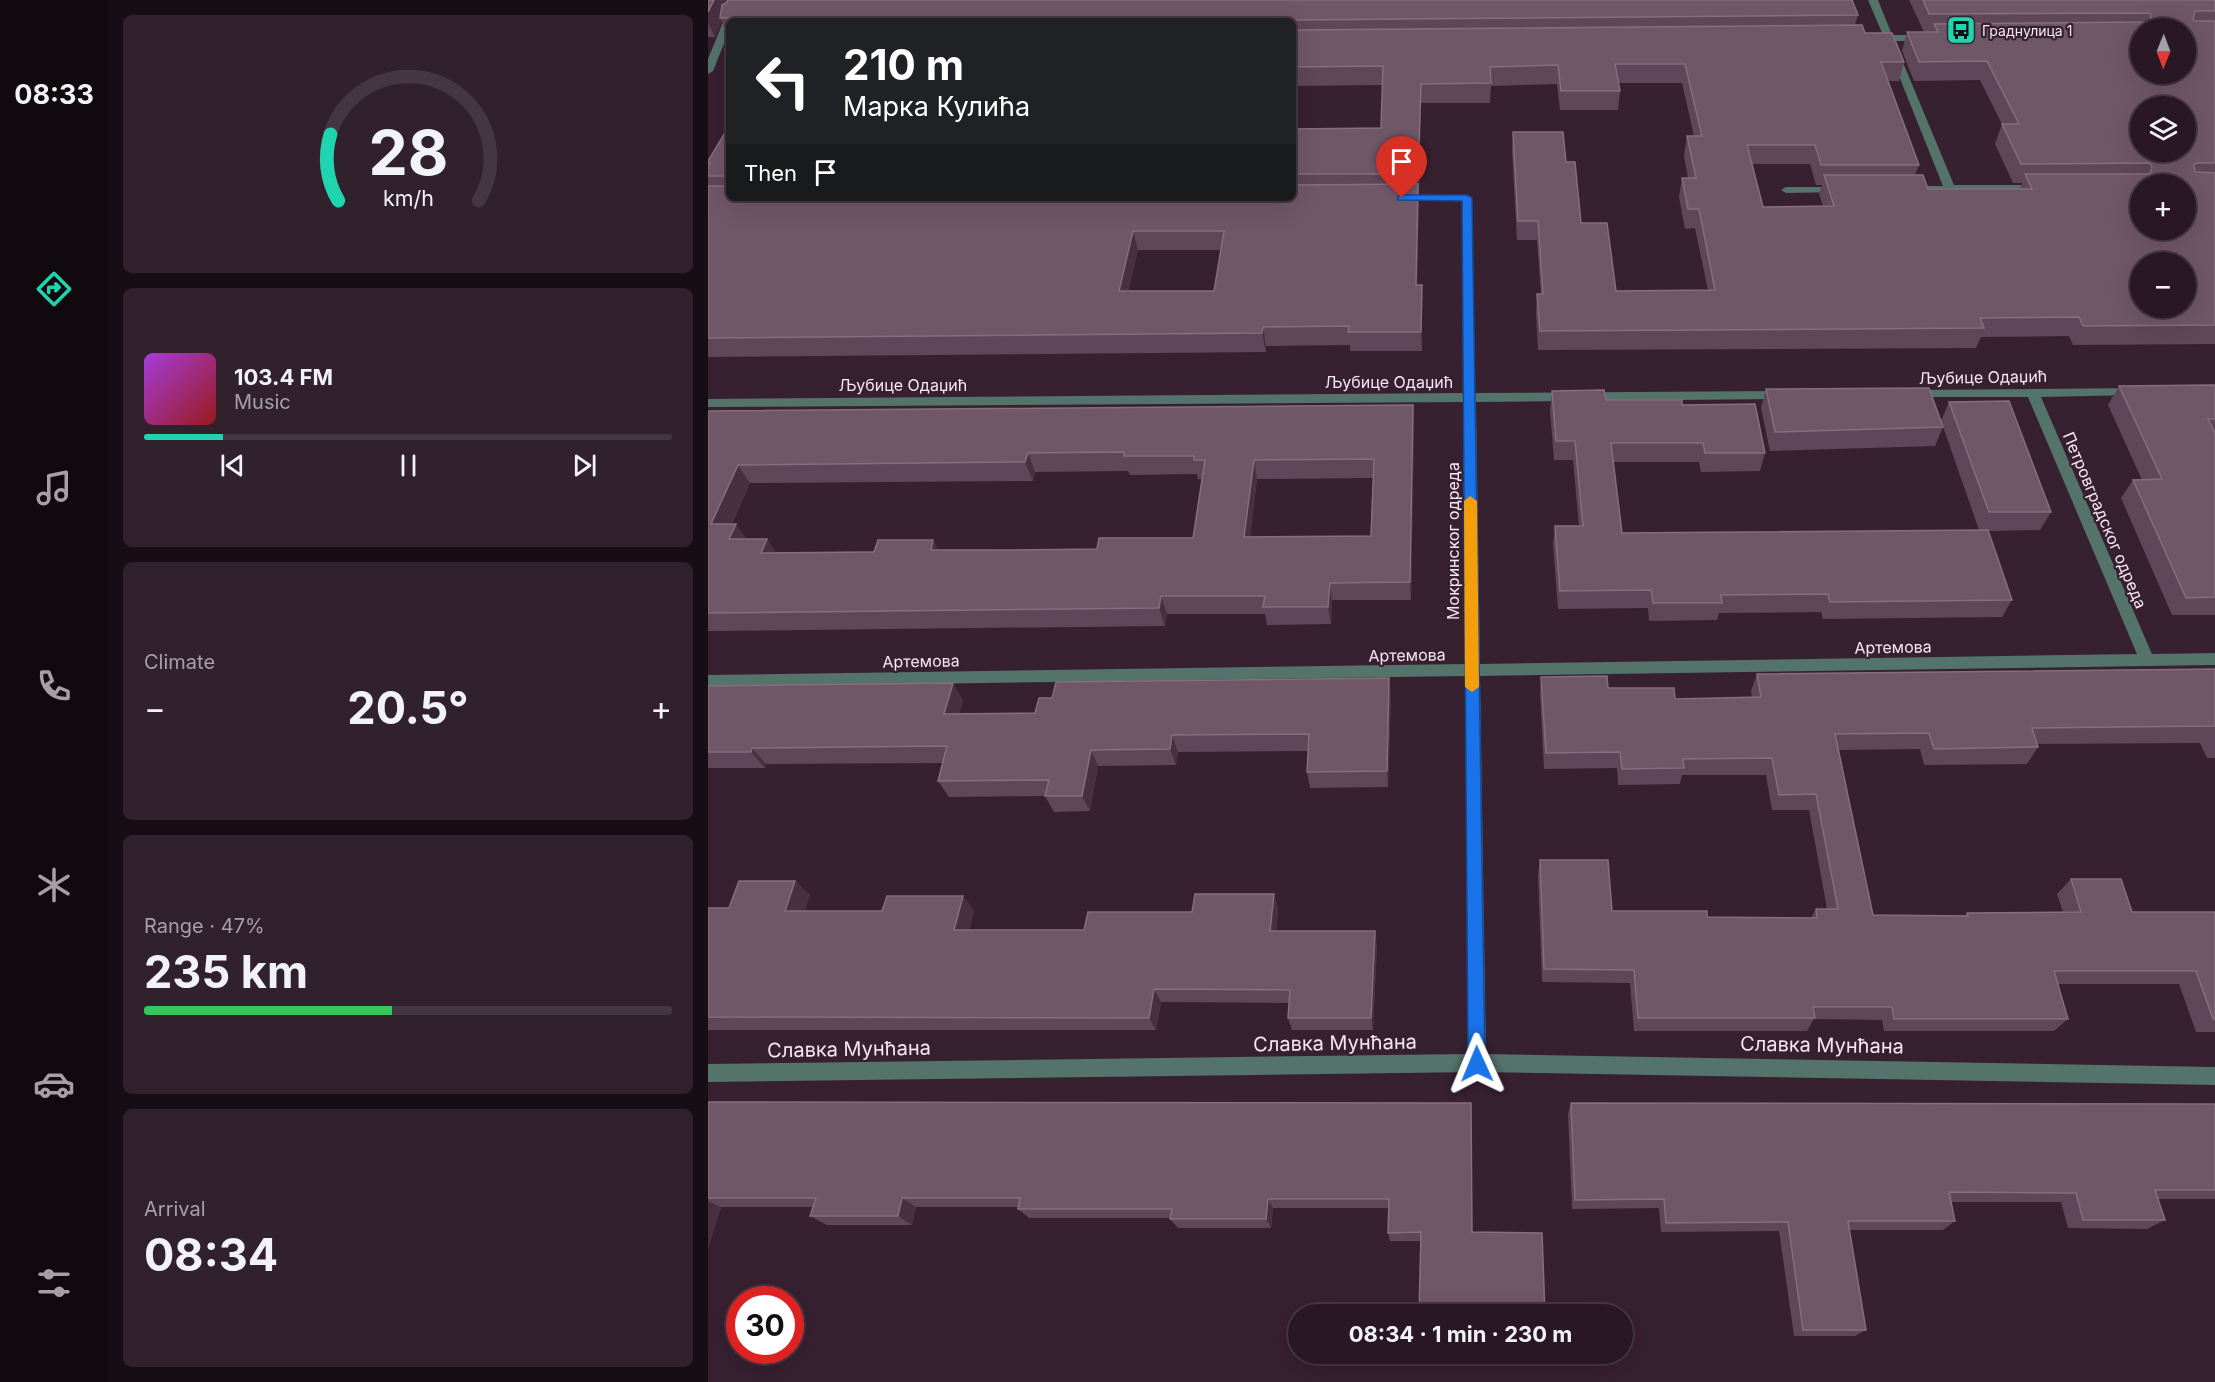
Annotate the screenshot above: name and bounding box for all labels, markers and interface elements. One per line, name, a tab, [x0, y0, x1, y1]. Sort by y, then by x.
bus stop icon: Граднулица 1	[1945, 14, 1977, 46]
north arrow	[2130, 18, 2196, 84]
map controls	[2130, 18, 2196, 318]
place label: Граднулица 1	[1982, 22, 2072, 39]
text: 210 m	[843, 39, 964, 90]
icon: left	[744, 42, 822, 120]
text: 08:33	[14, 78, 94, 111]
text: Марка Кулића	[843, 90, 1030, 123]
button: layers	[2130, 96, 2196, 162]
text: 28	[368, 115, 448, 190]
pin	[1376, 136, 1427, 198]
icon: arrive	[1385, 145, 1418, 178]
icon: arrive	[809, 156, 842, 189]
text: Then	[744, 160, 797, 186]
button: +	[2130, 174, 2196, 240]
text: km/h	[383, 186, 433, 212]
button: −	[2130, 252, 2196, 318]
icon: directions	[33, 268, 75, 310]
text: 103.4 FM	[234, 364, 333, 390]
street label: Љубице Одаџић	[1919, 366, 2047, 388]
street label: Љубице Одаџић	[1325, 372, 1453, 392]
street label: Љубице Одаџић	[839, 375, 967, 395]
text: Music	[234, 390, 291, 414]
street label: Петровградског одреда	[2059, 429, 2151, 611]
icon: previous	[216, 449, 249, 482]
icon: pause	[392, 449, 425, 482]
icon: next	[568, 449, 601, 482]
street label: Мокринског одреда	[1443, 462, 1463, 620]
icon: music	[33, 467, 75, 509]
street label: Артемова	[1854, 636, 1932, 658]
street label: Артемова	[1368, 644, 1446, 666]
text: Climate	[144, 650, 215, 674]
street label: Артемова	[882, 650, 960, 672]
icon: phone	[33, 665, 75, 707]
text: 20.5°	[347, 680, 469, 735]
text: −	[144, 688, 166, 728]
text: +	[650, 688, 672, 728]
icon: climate	[33, 864, 75, 906]
text: Range · 47%	[144, 914, 265, 938]
text: 235 km	[144, 944, 308, 999]
street label: Славка Мунћана	[1253, 1030, 1417, 1056]
position arrow	[1445, 1032, 1509, 1096]
street label: Славка Мунћана	[1740, 1032, 1904, 1058]
street label: Славка Мунћана	[767, 1036, 931, 1062]
icon: car	[33, 1063, 75, 1105]
text: Arrival	[144, 1197, 206, 1221]
text: 08:34	[144, 1227, 278, 1282]
icon: filters	[33, 1262, 75, 1304]
speed limit sign: 30	[726, 1286, 804, 1364]
text: 08:34 · 1 min · 230 m	[1349, 1321, 1572, 1347]

